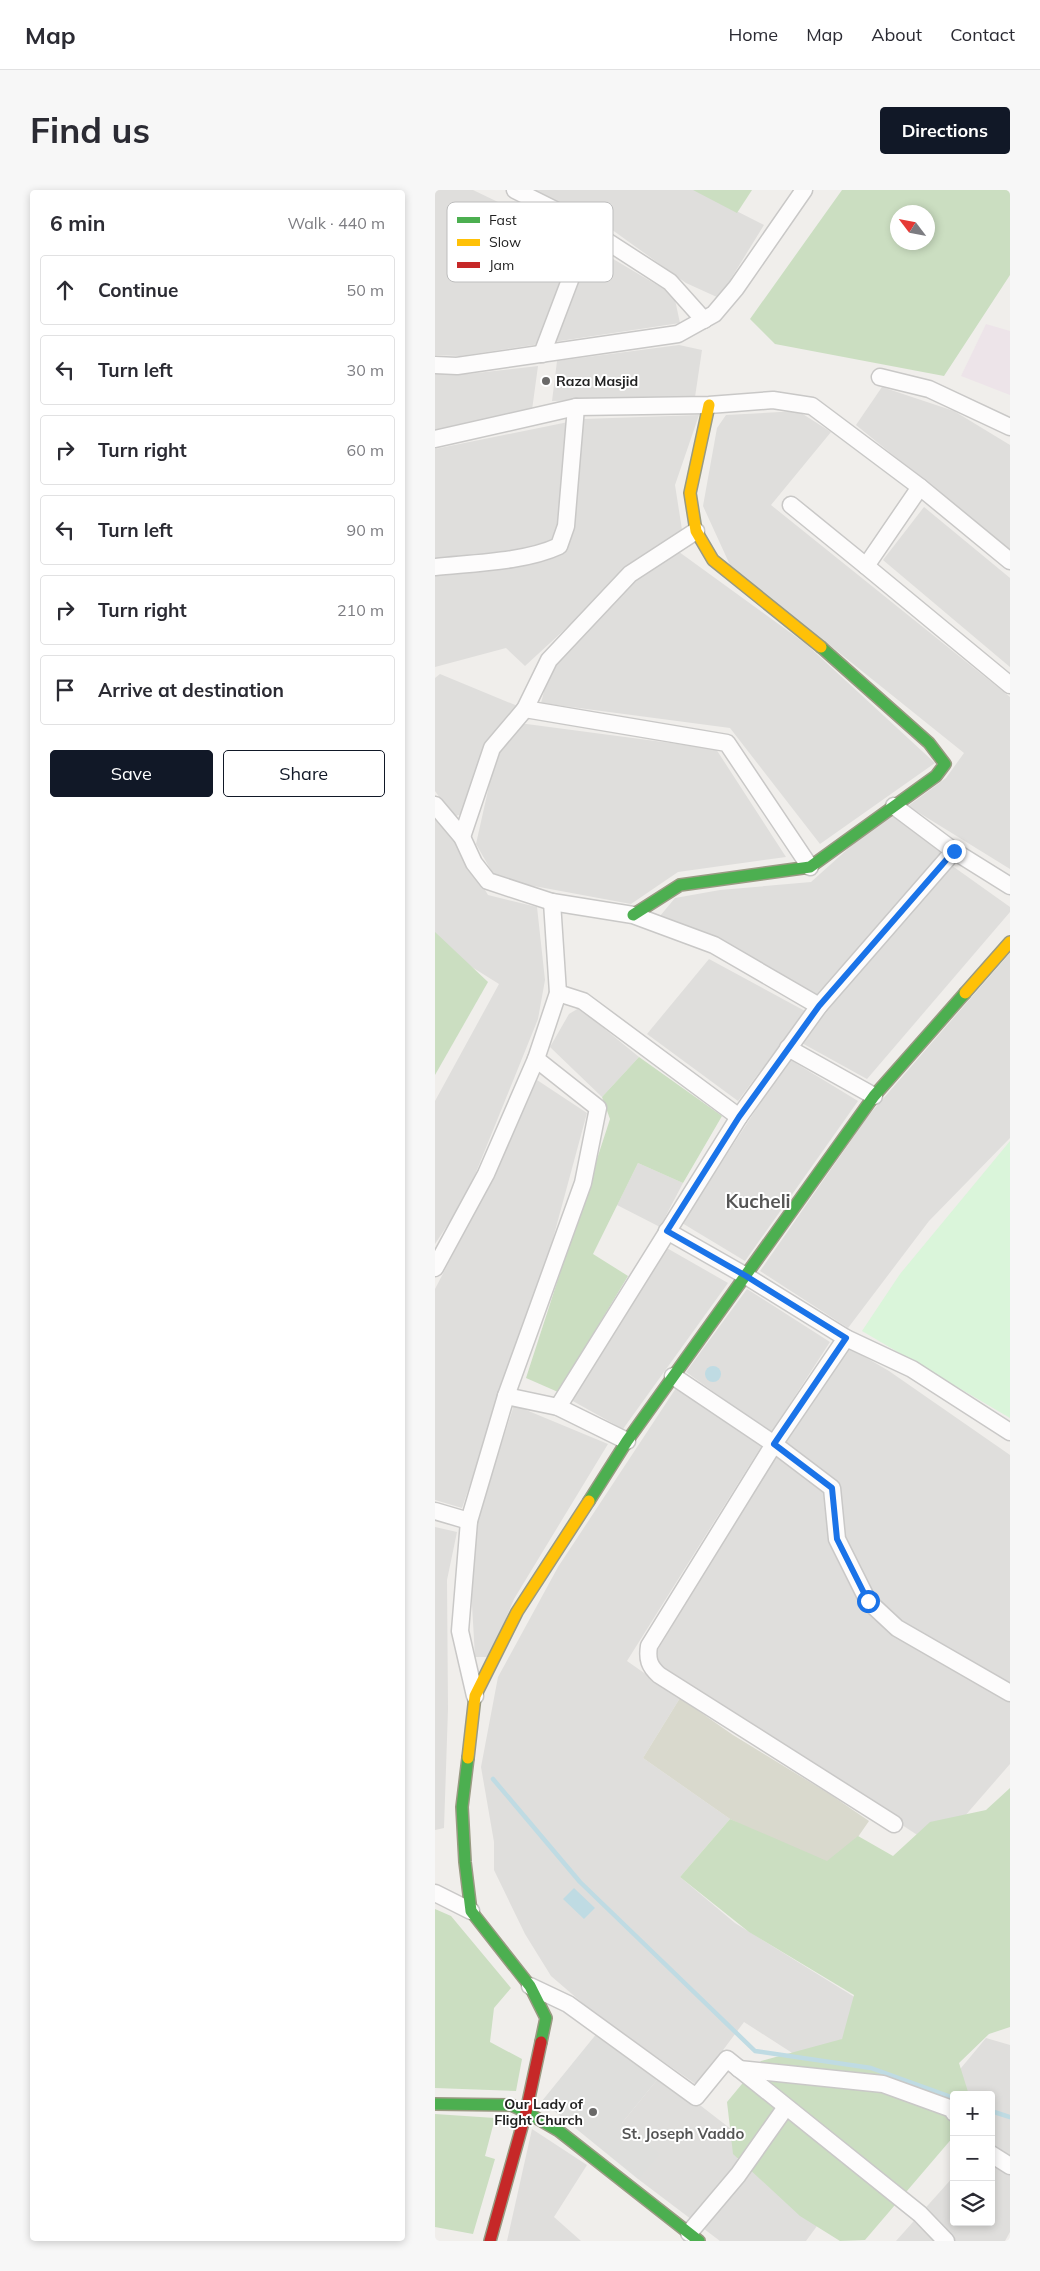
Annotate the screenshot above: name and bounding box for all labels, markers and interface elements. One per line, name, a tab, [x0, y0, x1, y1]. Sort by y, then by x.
text: Map	[25, 20, 76, 50]
text: Home	[728, 23, 778, 46]
text: Map	[806, 23, 843, 46]
text: About	[871, 23, 922, 46]
text: Contact	[950, 23, 1015, 46]
button: Directions	[880, 107, 1010, 154]
text: Find us	[30, 108, 150, 152]
legend	[447, 202, 613, 282]
north arrow	[890, 205, 935, 250]
text: 6 min	[50, 210, 105, 236]
text: Fast	[489, 211, 517, 229]
text: Walk · 440 m	[287, 213, 385, 233]
text: Slow	[489, 233, 521, 251]
text: Jam	[489, 256, 514, 274]
icon: ahead	[51, 276, 79, 304]
text: Continue	[98, 278, 178, 302]
text: 50 m	[347, 280, 384, 300]
icon: left	[51, 356, 79, 384]
text: Turn left	[98, 358, 173, 382]
text: 30 m	[347, 360, 384, 380]
place label: Raza Masjid	[556, 372, 638, 390]
marker: Raza Masjid	[540, 375, 552, 387]
icon: right	[51, 436, 79, 464]
text: Turn right	[98, 438, 187, 462]
text: 60 m	[347, 440, 384, 460]
icon: left	[51, 516, 79, 544]
text: Turn left	[98, 518, 173, 542]
text: 90 m	[347, 520, 384, 540]
icon: right	[51, 596, 79, 624]
text: Turn right	[98, 598, 187, 622]
text: 210 m	[337, 600, 384, 620]
icon: arrive	[51, 676, 79, 704]
text: Arrive at destination	[98, 678, 284, 702]
button: Save	[50, 750, 213, 797]
button: Share	[223, 750, 385, 797]
route end	[943, 840, 966, 863]
district label: Kucheli	[725, 1189, 791, 1213]
route start	[857, 1590, 880, 1613]
map controls	[950, 2091, 995, 2226]
button: +	[950, 2091, 995, 2136]
place label: Our Lady of Flight Church	[494, 2095, 584, 2129]
marker: Our Lady of Flight Church	[587, 2106, 599, 2118]
district label: St. Joseph Vaddo	[622, 2124, 744, 2143]
button: −	[950, 2136, 995, 2181]
button: layers	[950, 2181, 995, 2226]

